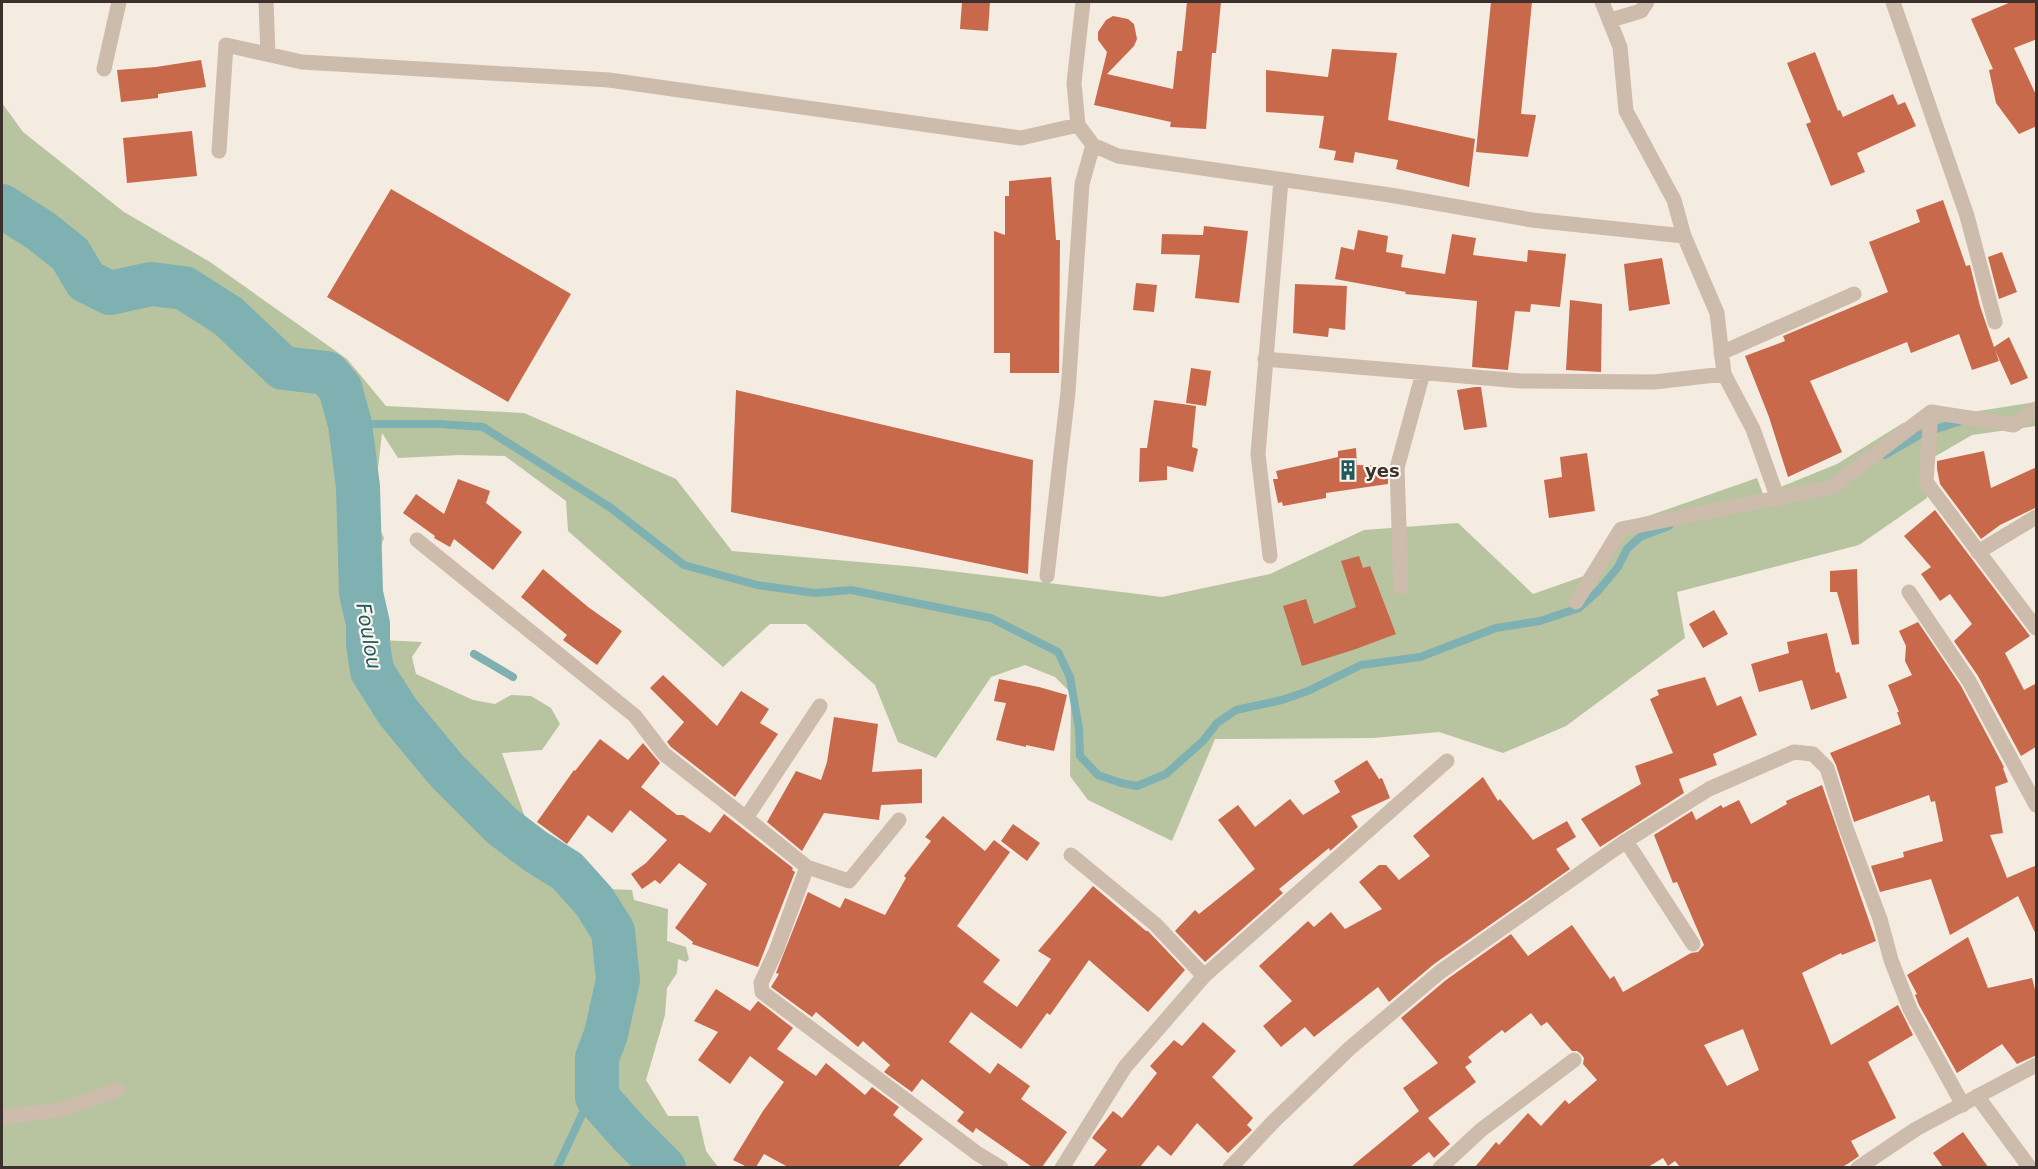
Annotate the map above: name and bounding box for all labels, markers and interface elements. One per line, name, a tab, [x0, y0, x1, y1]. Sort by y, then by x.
building icon: yes	[1336, 458, 1360, 482]
place label: yes	[1365, 460, 1400, 481]
water label: Foulou	[351, 601, 387, 671]

